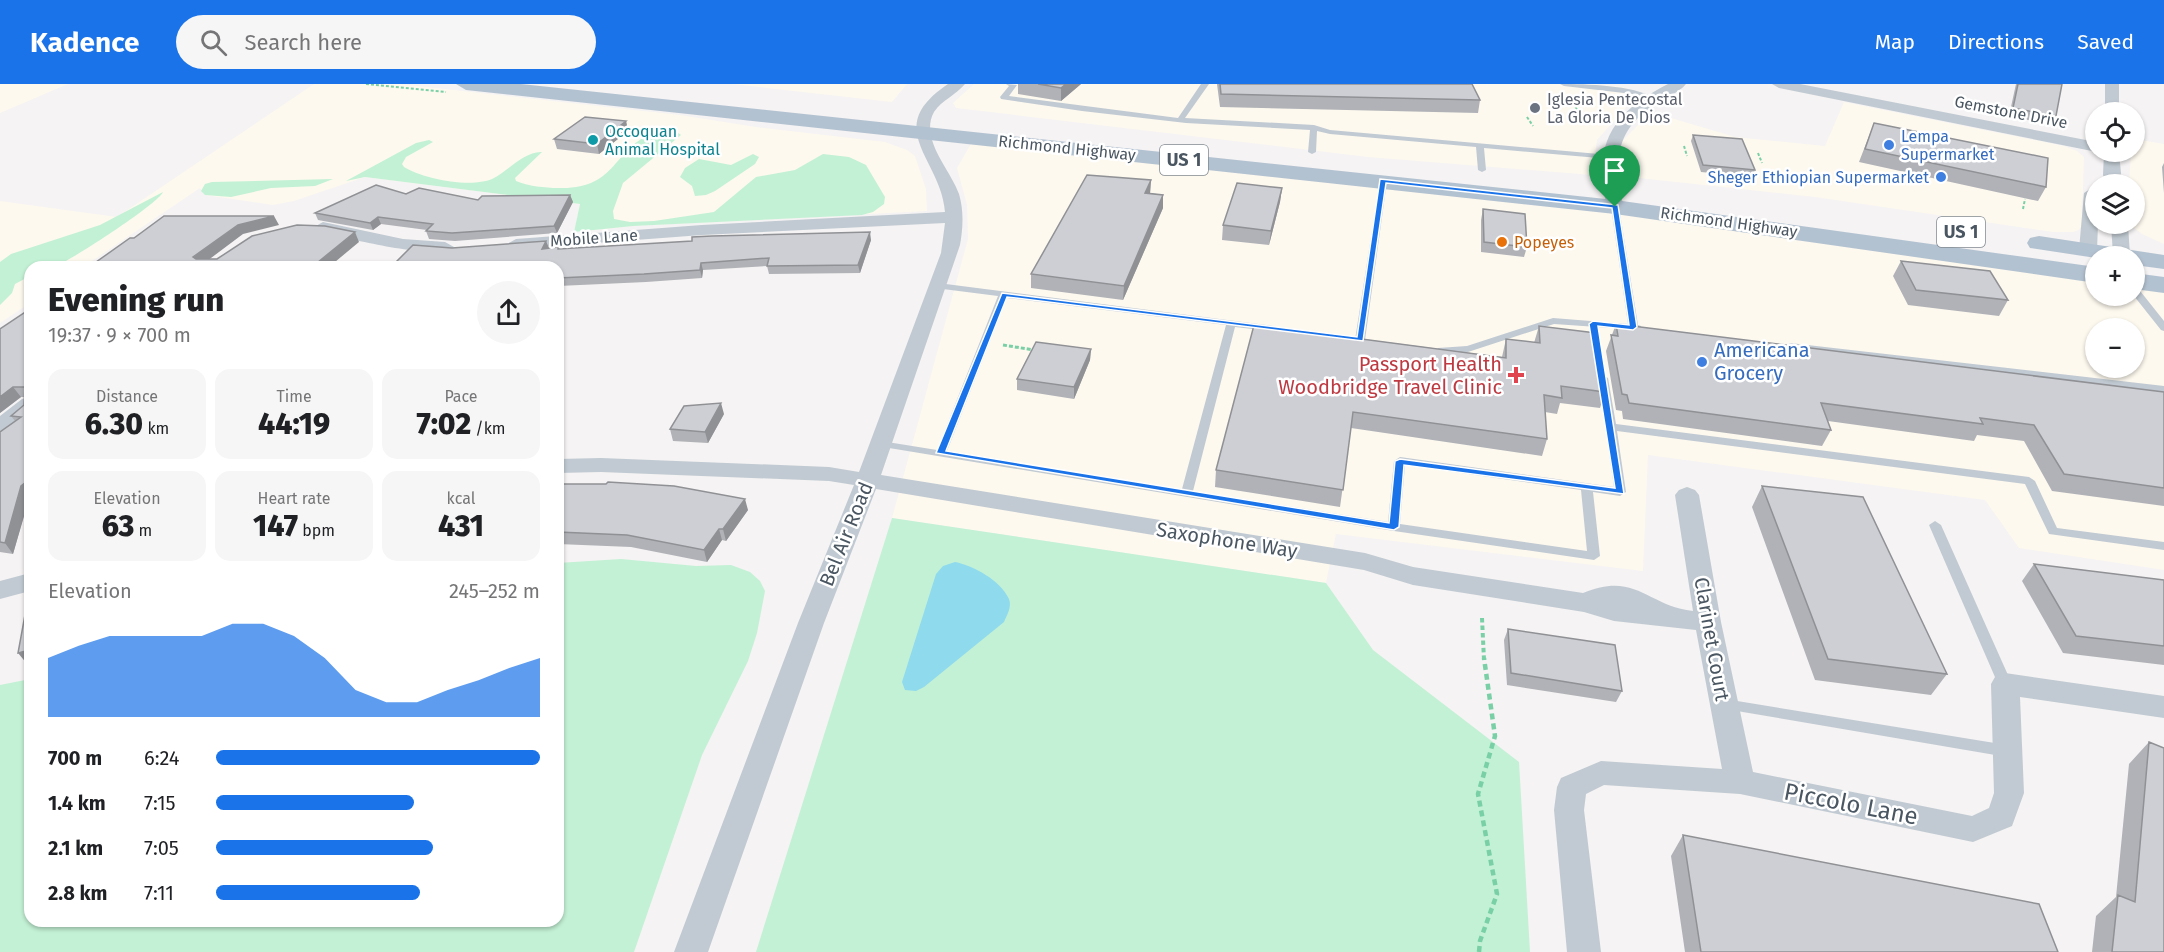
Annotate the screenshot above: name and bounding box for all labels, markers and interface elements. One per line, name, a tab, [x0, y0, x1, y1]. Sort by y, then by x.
search box	[176, 15, 596, 69]
text: Kadence	[30, 26, 140, 59]
icon: search	[197, 26, 230, 59]
text: Search here	[245, 29, 362, 56]
text: Map	[1875, 29, 1915, 55]
text: Directions	[1948, 29, 2044, 55]
text: Saved	[2077, 29, 2134, 55]
place label: Iglesia Pentecostal La Gloria De Dios	[1547, 90, 1683, 127]
street label: Gemstone Drive	[1953, 92, 2069, 132]
marker: Iglesia Pentecostal La Gloria De Dios	[1528, 101, 1542, 115]
map controls	[2085, 102, 2145, 378]
button: locate	[2085, 102, 2145, 162]
place label: Occoquan Animal Hospital	[605, 122, 720, 159]
place label: Lempa Supermarket	[1901, 127, 1995, 164]
street label: Richmond Highway	[997, 131, 1137, 165]
marker: Occoquan Animal Hospital	[586, 133, 600, 147]
marker: Lempa Supermarket	[1882, 138, 1896, 152]
road number: US 1	[1160, 145, 1208, 175]
pin	[1589, 145, 1640, 207]
icon: arrive	[1598, 154, 1631, 187]
place label: Sheger Ethiopian Supermarket	[1708, 168, 1929, 187]
marker: Sheger Ethiopian Supermarket	[1934, 170, 1948, 184]
button: layers	[2085, 174, 2145, 234]
street label: Richmond Highway	[1659, 203, 1799, 241]
road number: US 1	[1937, 217, 1985, 247]
street label: Mobile Lane	[549, 225, 639, 251]
place label: Popeyes	[1514, 233, 1574, 252]
marker: Popeyes	[1495, 235, 1509, 249]
button: +	[2085, 246, 2145, 306]
text: Evening run	[48, 280, 224, 320]
button: share	[477, 281, 540, 344]
button: −	[2085, 318, 2145, 378]
text: 19:37 · 9 × 700 m	[48, 323, 191, 347]
place label: Americana Grocery	[1714, 338, 1810, 385]
place label: Passport Health Woodbridge Travel Clinic	[1278, 352, 1502, 399]
marker: Americana Grocery	[1695, 355, 1709, 369]
marker: Passport Health Woodbridge Travel Clinic	[1507, 366, 1525, 384]
text: Distance	[96, 387, 158, 406]
text: Time	[276, 387, 312, 406]
text: Pace	[444, 387, 478, 406]
text: 6.30	[85, 406, 143, 442]
text: 44:19	[258, 406, 330, 442]
text: 7:02	[416, 406, 471, 442]
text: km	[143, 419, 169, 438]
text: /km	[471, 419, 506, 438]
street label: Bel Air Road	[814, 478, 878, 590]
text: Elevation	[93, 489, 161, 508]
text: Heart rate	[258, 489, 330, 508]
text: kcal	[447, 489, 475, 508]
text: 63	[102, 508, 134, 544]
text: 147	[253, 508, 298, 544]
text: 431	[438, 508, 484, 544]
street label: Saxophone Way	[1155, 517, 1299, 563]
text: m	[134, 521, 152, 540]
text: bpm	[298, 521, 335, 540]
street label: Clarinet Court	[1689, 575, 1735, 703]
text: Elevation	[48, 579, 132, 603]
text: 245–252 m	[449, 579, 540, 603]
text: 700 m	[48, 746, 102, 770]
text: 6:24	[144, 746, 179, 770]
street label: Piccolo Lane	[1782, 777, 1920, 831]
text: 1.4 km	[48, 791, 106, 815]
text: 7:15	[144, 791, 176, 815]
text: 2.1 km	[48, 836, 103, 860]
text: 7:05	[144, 836, 179, 860]
text: 2.8 km	[48, 881, 107, 905]
text: 7:11	[144, 881, 174, 905]

